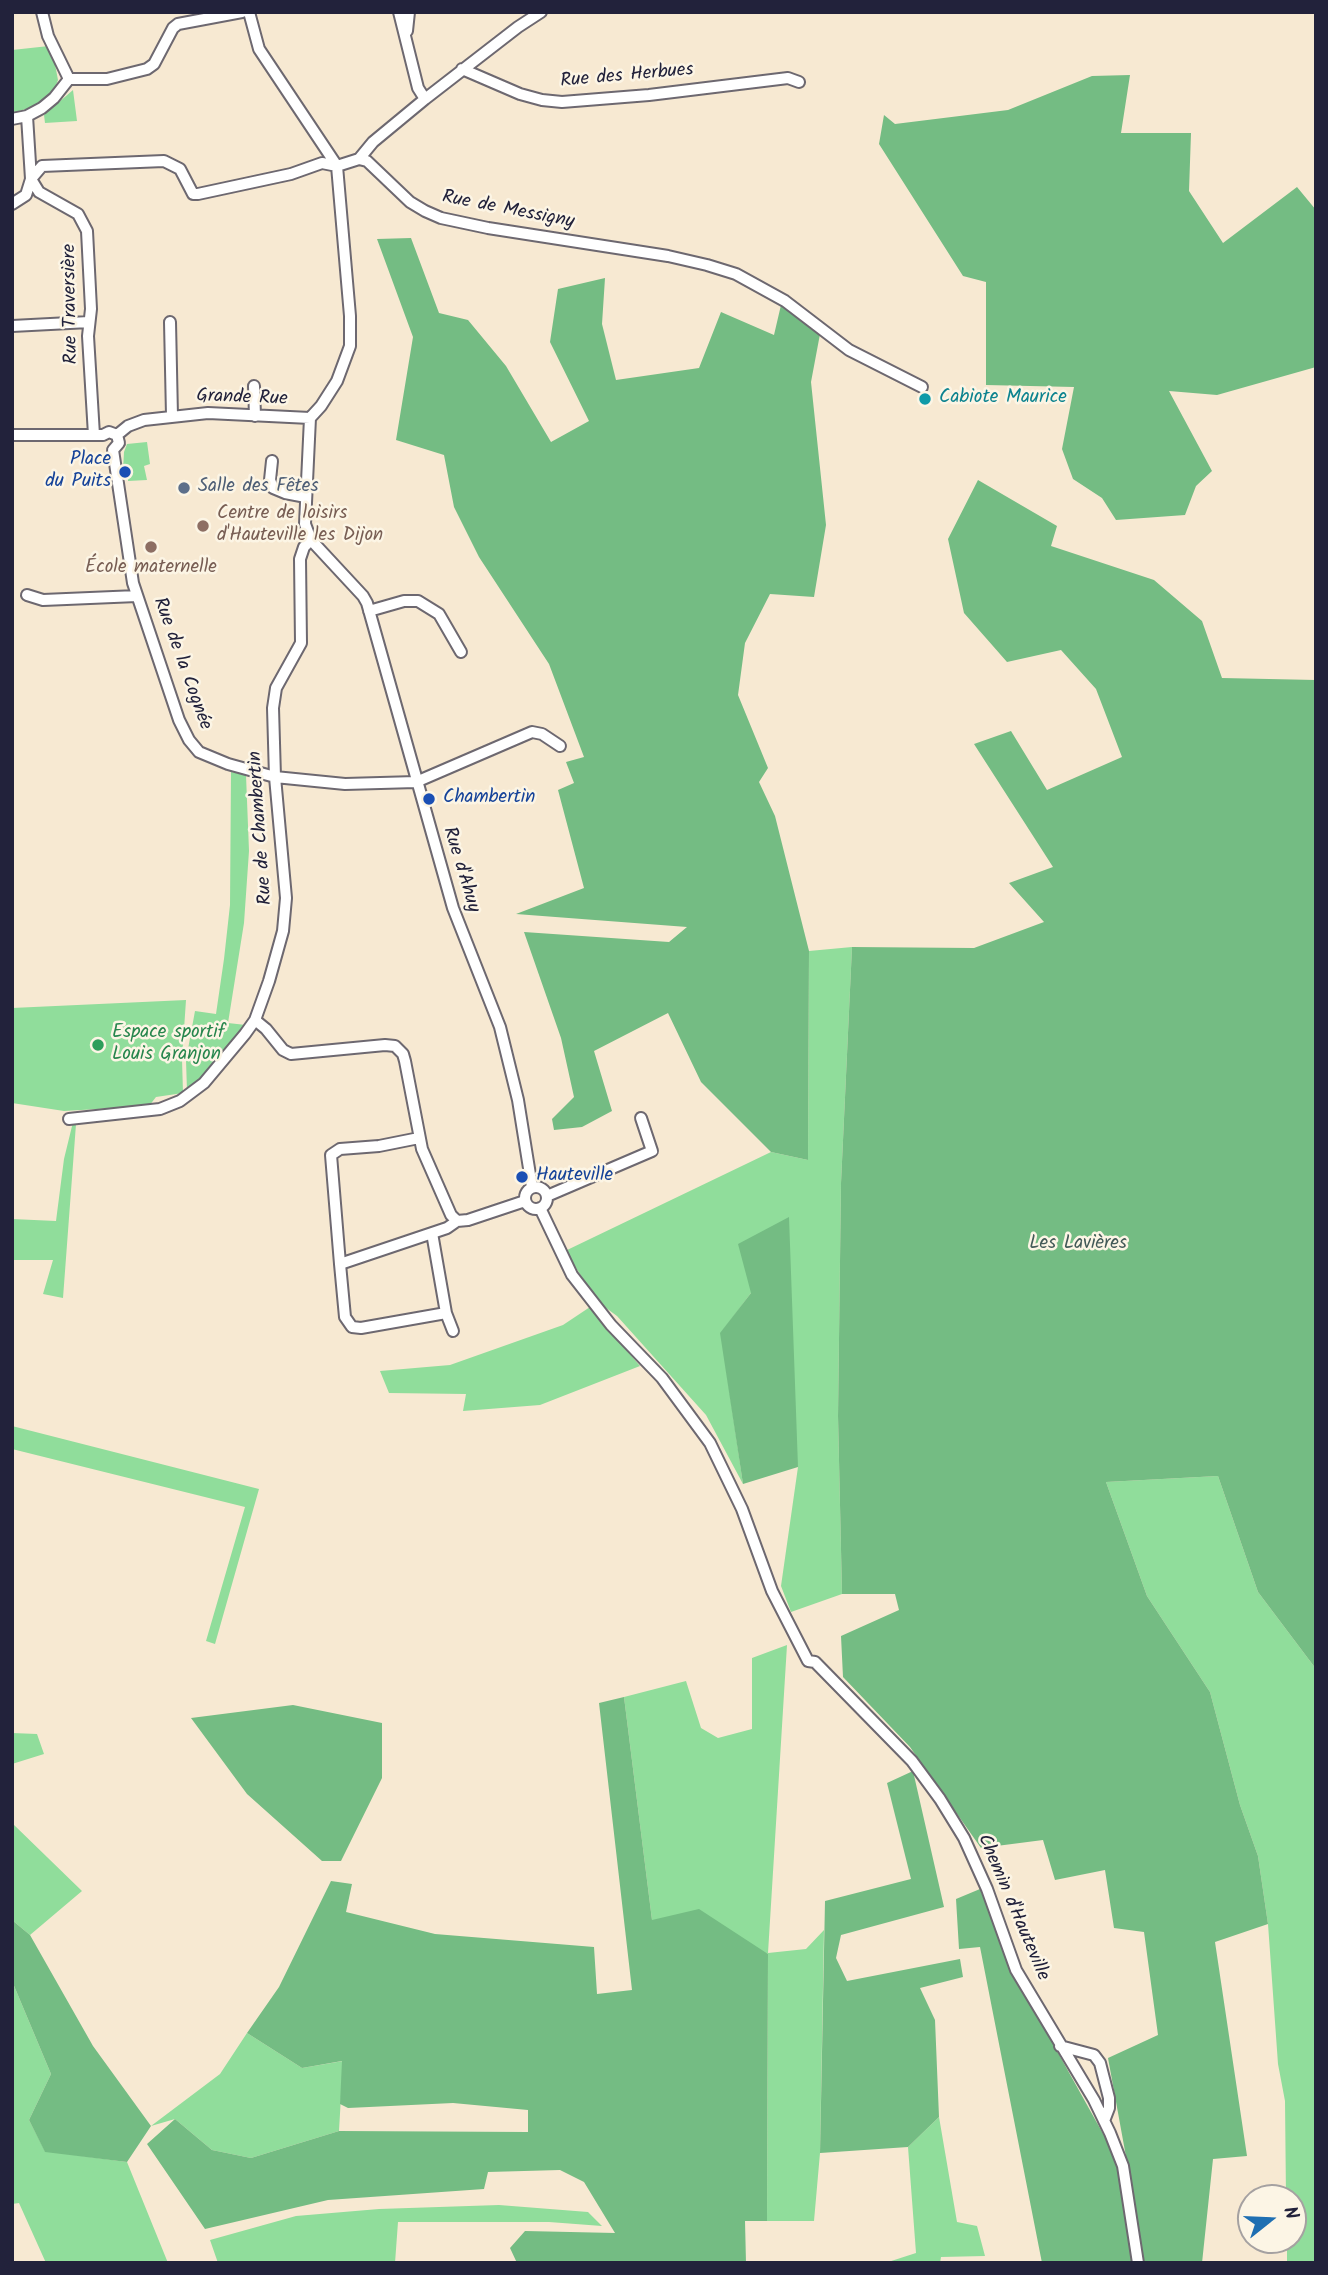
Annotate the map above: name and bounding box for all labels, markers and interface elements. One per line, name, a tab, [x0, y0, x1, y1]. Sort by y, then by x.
street label: Rue des Herbues	[560, 60, 694, 94]
street label: Rue de Messigny	[440, 187, 576, 235]
street label: Rue Traversière	[60, 244, 84, 364]
street label: Grande Rue	[196, 386, 288, 412]
place label: Cabiote Maurice	[939, 388, 1067, 410]
marker: Cabiote Maurice	[917, 391, 933, 407]
place label: Place du Puits	[45, 450, 111, 494]
marker: Place du Puits	[117, 464, 133, 480]
place label: Salle des Fêtes	[198, 477, 318, 499]
marker: Salle des Fêtes	[176, 480, 192, 496]
place label: Centre de loisirs d'Hauteville les Dijon	[217, 504, 383, 548]
marker: Centre de loisirs d'Hauteville les Dijon	[195, 518, 211, 534]
marker: École maternelle	[143, 539, 159, 555]
place label: École maternelle	[85, 558, 217, 580]
street label: Rue de la Cognée	[146, 595, 216, 733]
street label: Rue de Chambertin	[245, 750, 279, 906]
place label: Chambertin	[443, 788, 535, 810]
marker: Chambertin	[421, 791, 437, 807]
street label: Rue d'Ahuy	[436, 824, 484, 916]
place label: Espace sportif Louis Granjon	[112, 1023, 225, 1067]
marker: Espace sportif Louis Granjon	[90, 1037, 106, 1053]
place label: Hauteville	[536, 1166, 613, 1188]
marker: Hauteville	[514, 1169, 530, 1185]
park label: Les Lavières	[1029, 1234, 1127, 1256]
street label: Chemin d'Hauteville	[971, 1831, 1053, 1985]
north arrow	[1237, 2184, 1307, 2254]
text: N	[1274, 2203, 1306, 2223]

